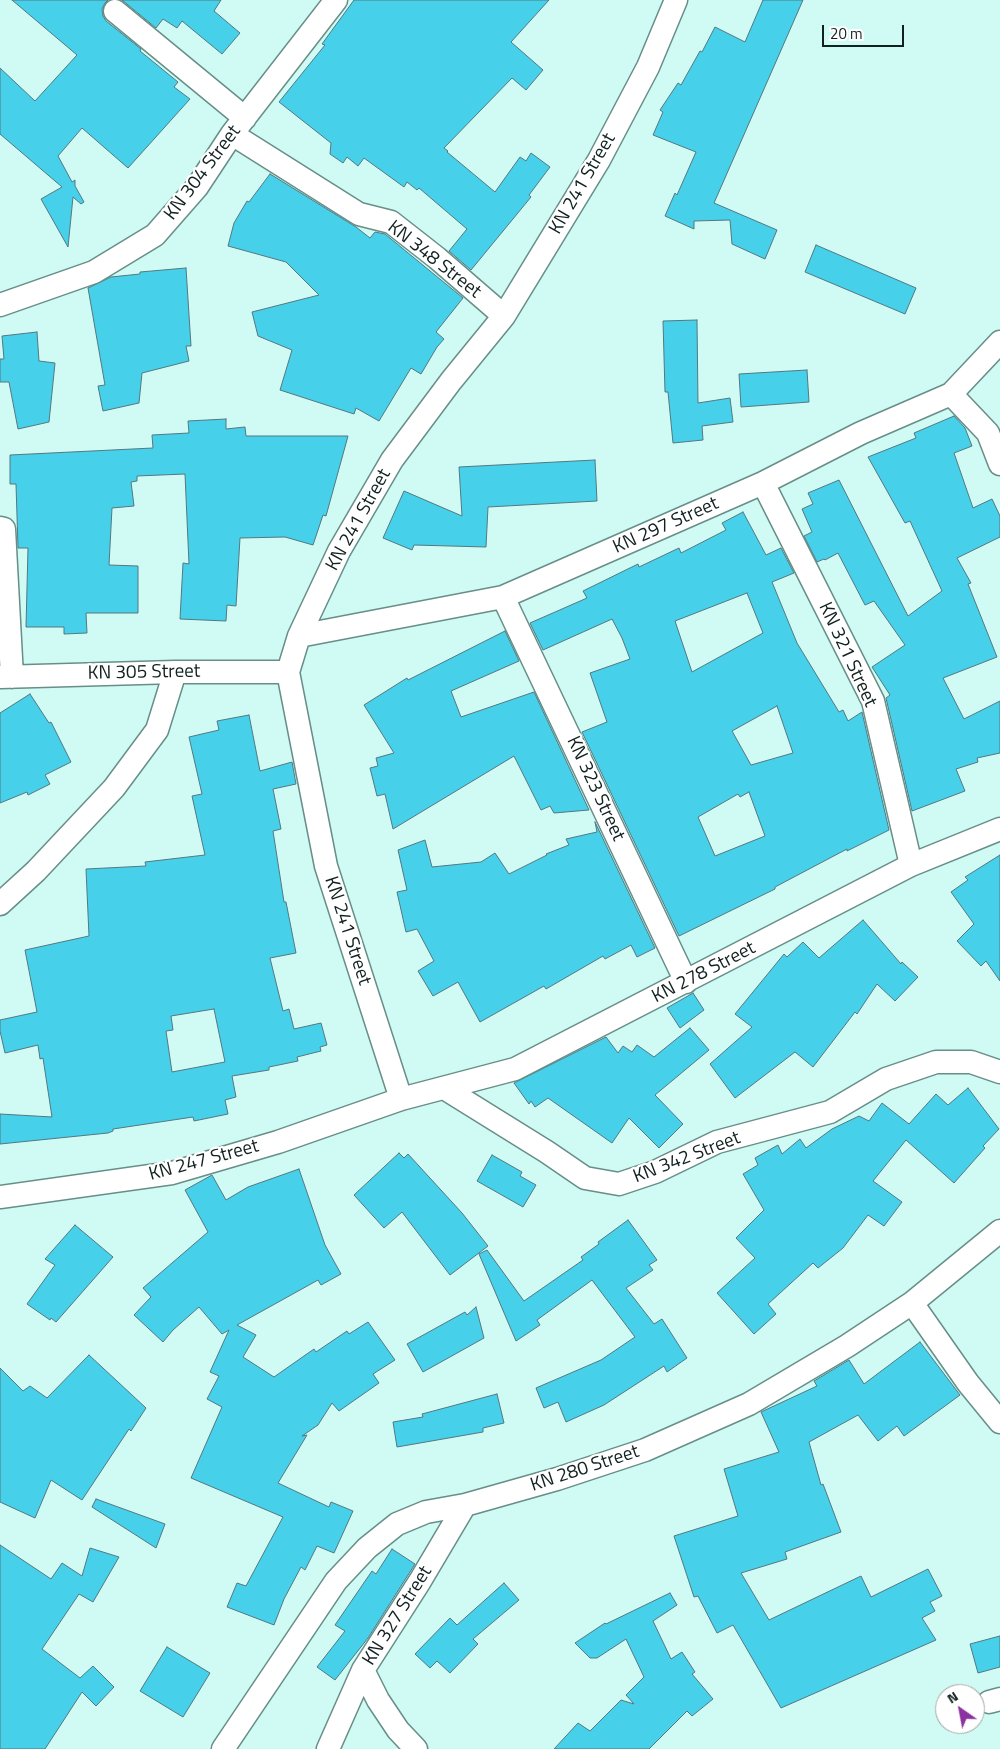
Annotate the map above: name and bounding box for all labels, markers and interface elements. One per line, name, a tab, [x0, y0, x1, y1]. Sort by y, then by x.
scale bar	[825, 15, 908, 47]
text: 20 m	[830, 22, 863, 45]
street label: KN 304 Street	[160, 121, 246, 225]
street label: KN 241 Street	[545, 129, 621, 239]
street label: KN 348 Street	[382, 216, 486, 304]
street label: KN 241 Street	[322, 465, 396, 575]
street label: KN 297 Street	[610, 493, 722, 559]
street label: KN 321 Street	[813, 599, 881, 711]
street label: KN 305 Street	[87, 661, 201, 685]
street label: KN 323 Street	[561, 733, 629, 845]
street label: KN 241 Street	[319, 874, 375, 988]
street label: KN 278 Street	[649, 937, 759, 1009]
street label: KN 342 Street	[630, 1127, 744, 1189]
street label: KN 247 Street	[147, 1135, 261, 1187]
street label: KN 280 Street	[528, 1441, 642, 1497]
street label: KN 327 Street	[358, 1562, 438, 1670]
north arrow	[935, 1684, 985, 1734]
text: N	[942, 1685, 962, 1708]

